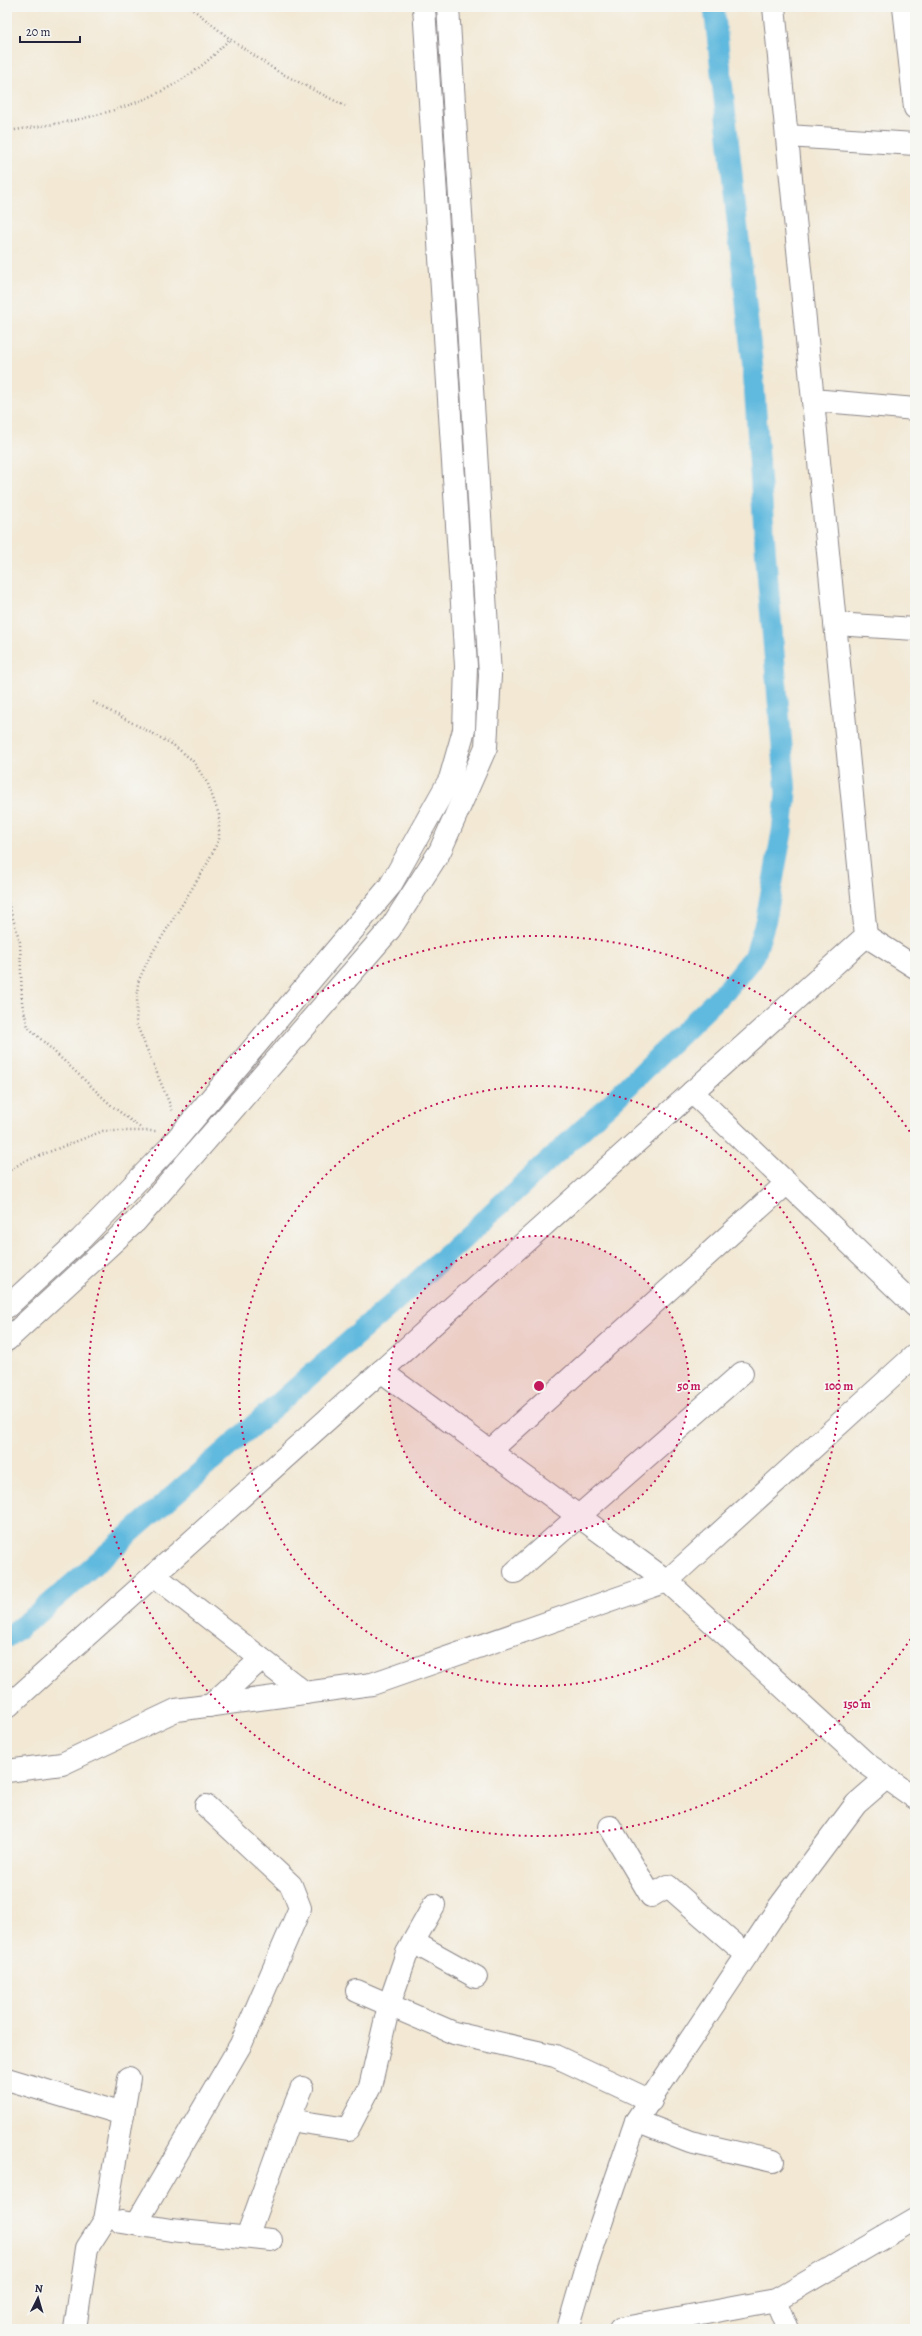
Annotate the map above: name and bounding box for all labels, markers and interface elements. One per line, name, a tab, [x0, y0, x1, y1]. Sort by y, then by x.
scale bar	[20, 18, 80, 44]
text: 20 m	[26, 24, 50, 40]
text: 50 m	[677, 1378, 701, 1394]
text: 100 m	[825, 1378, 853, 1394]
centre of rings	[532, 1379, 546, 1393]
text: 150 m	[843, 1696, 871, 1712]
north arrow	[18, 2278, 58, 2318]
text: N	[34, 2281, 43, 2296]

